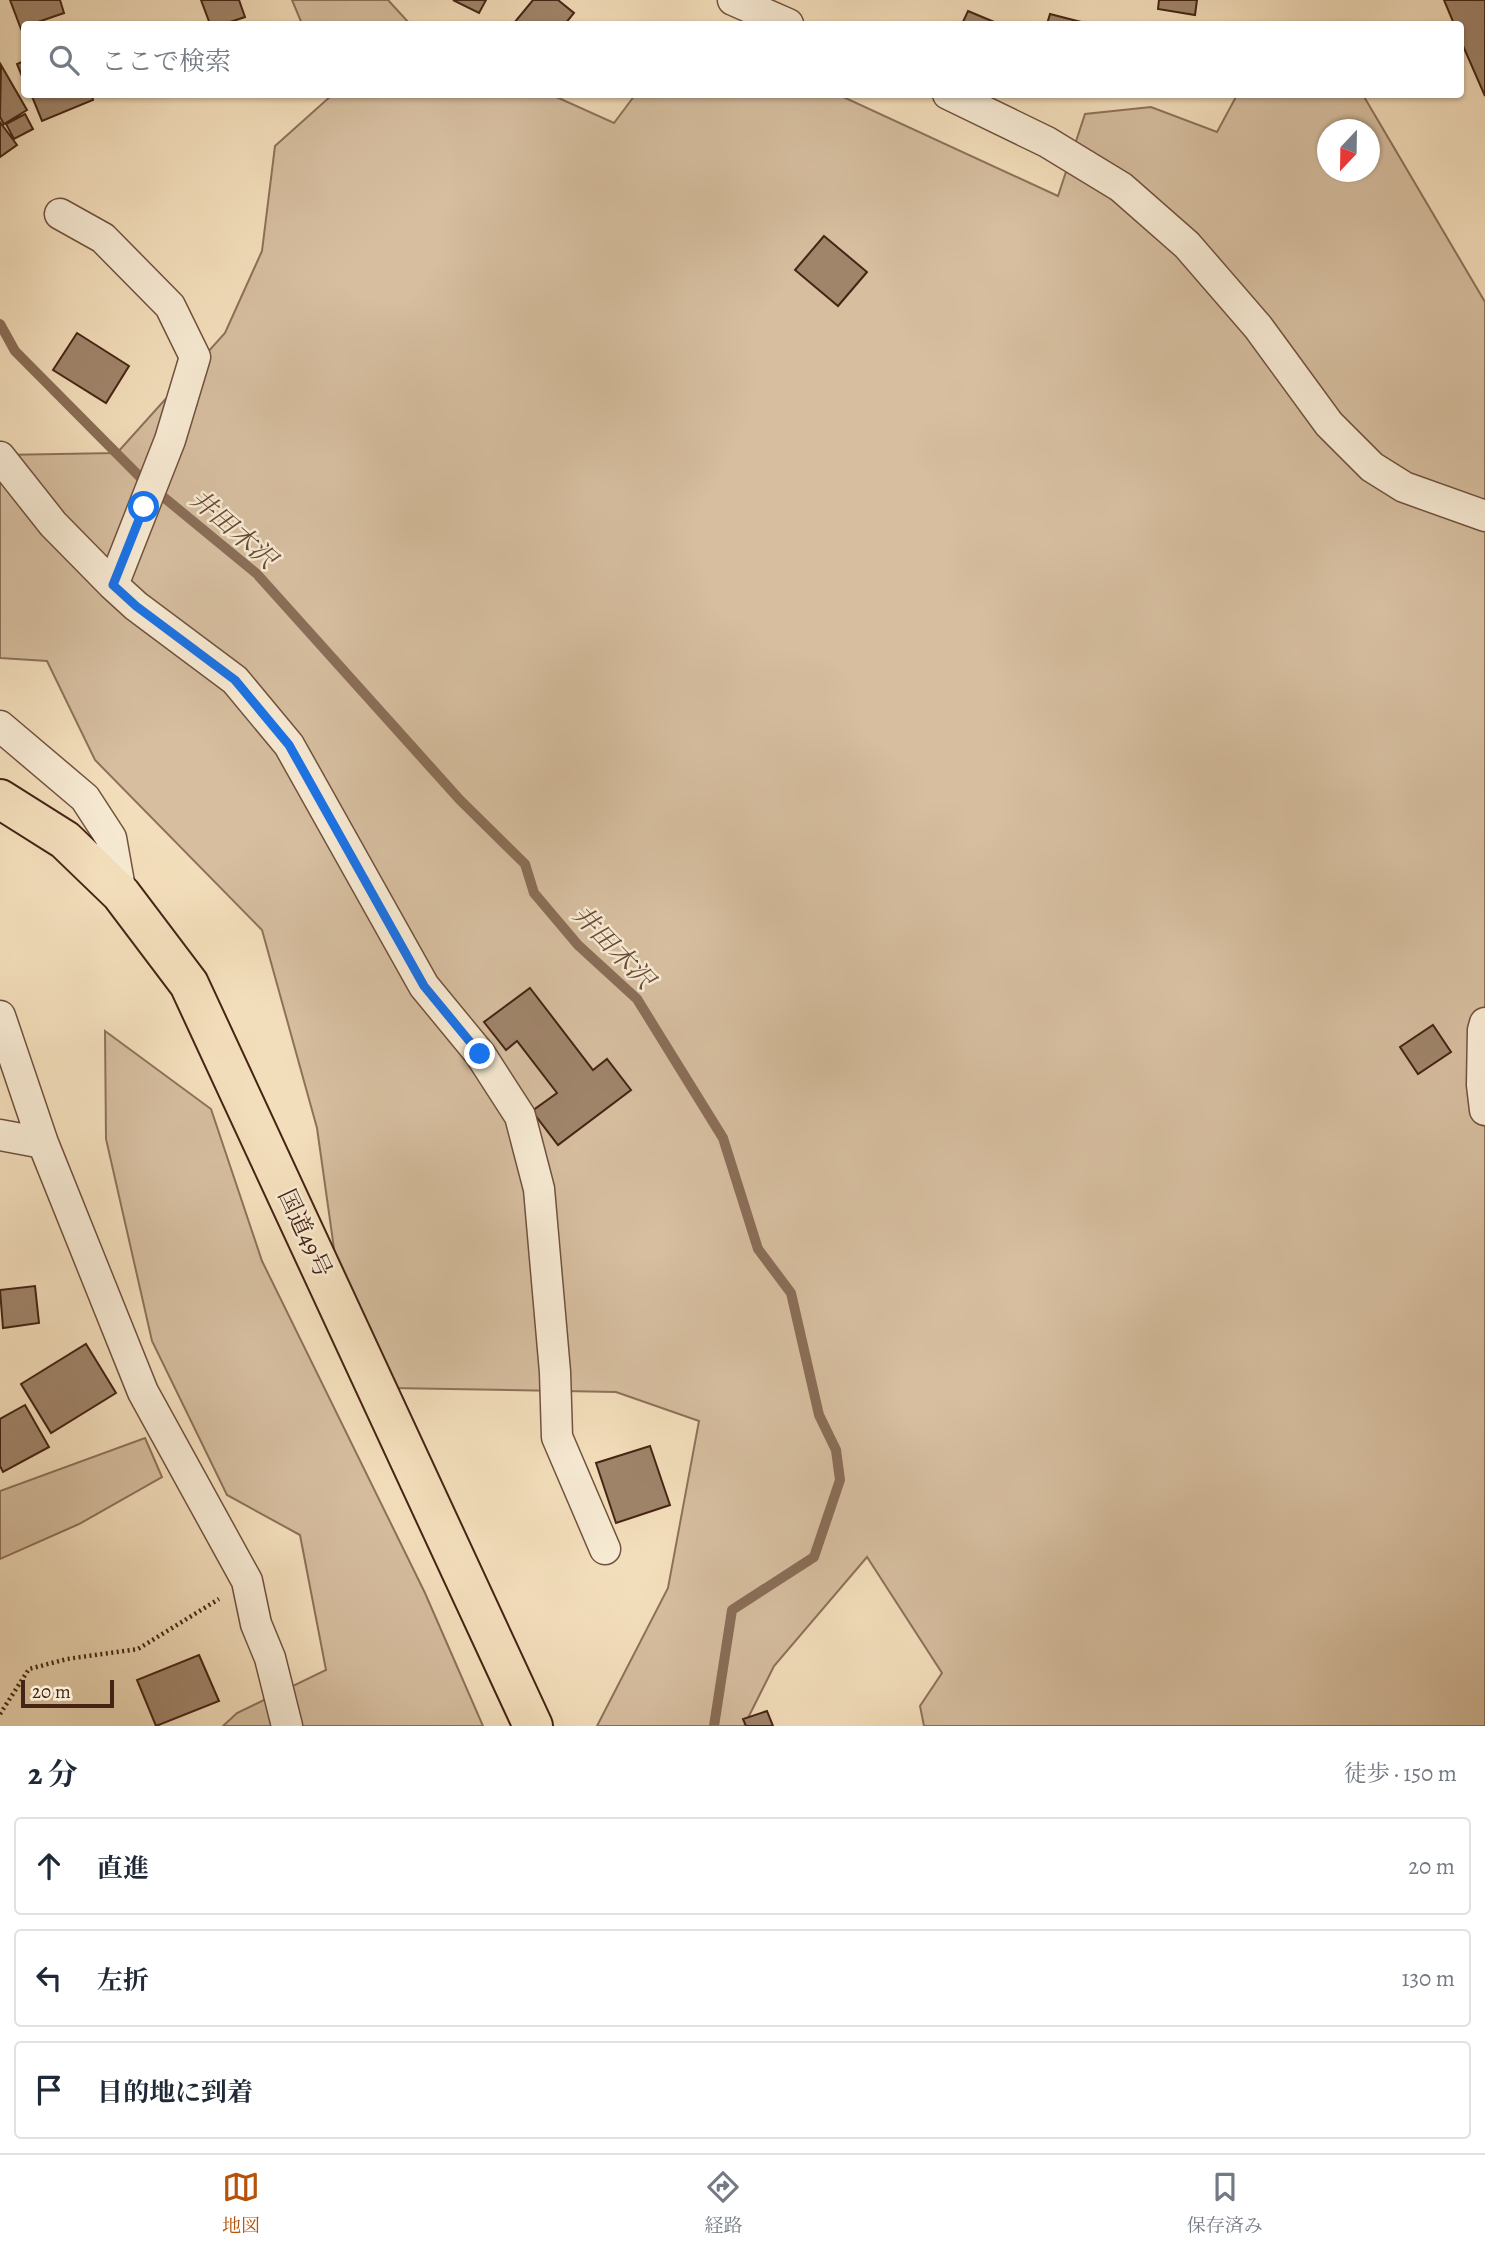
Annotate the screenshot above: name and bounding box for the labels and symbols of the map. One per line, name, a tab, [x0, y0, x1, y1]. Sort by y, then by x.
north arrow	[1317, 119, 1380, 182]
water label: 井田木沢	[182, 482, 286, 578]
route start	[128, 491, 159, 522]
water label: 井田木沢	[564, 897, 664, 999]
route end	[464, 1038, 495, 1069]
street label: 国道49号	[271, 1184, 339, 1282]
scale bar	[21, 1677, 114, 1709]

